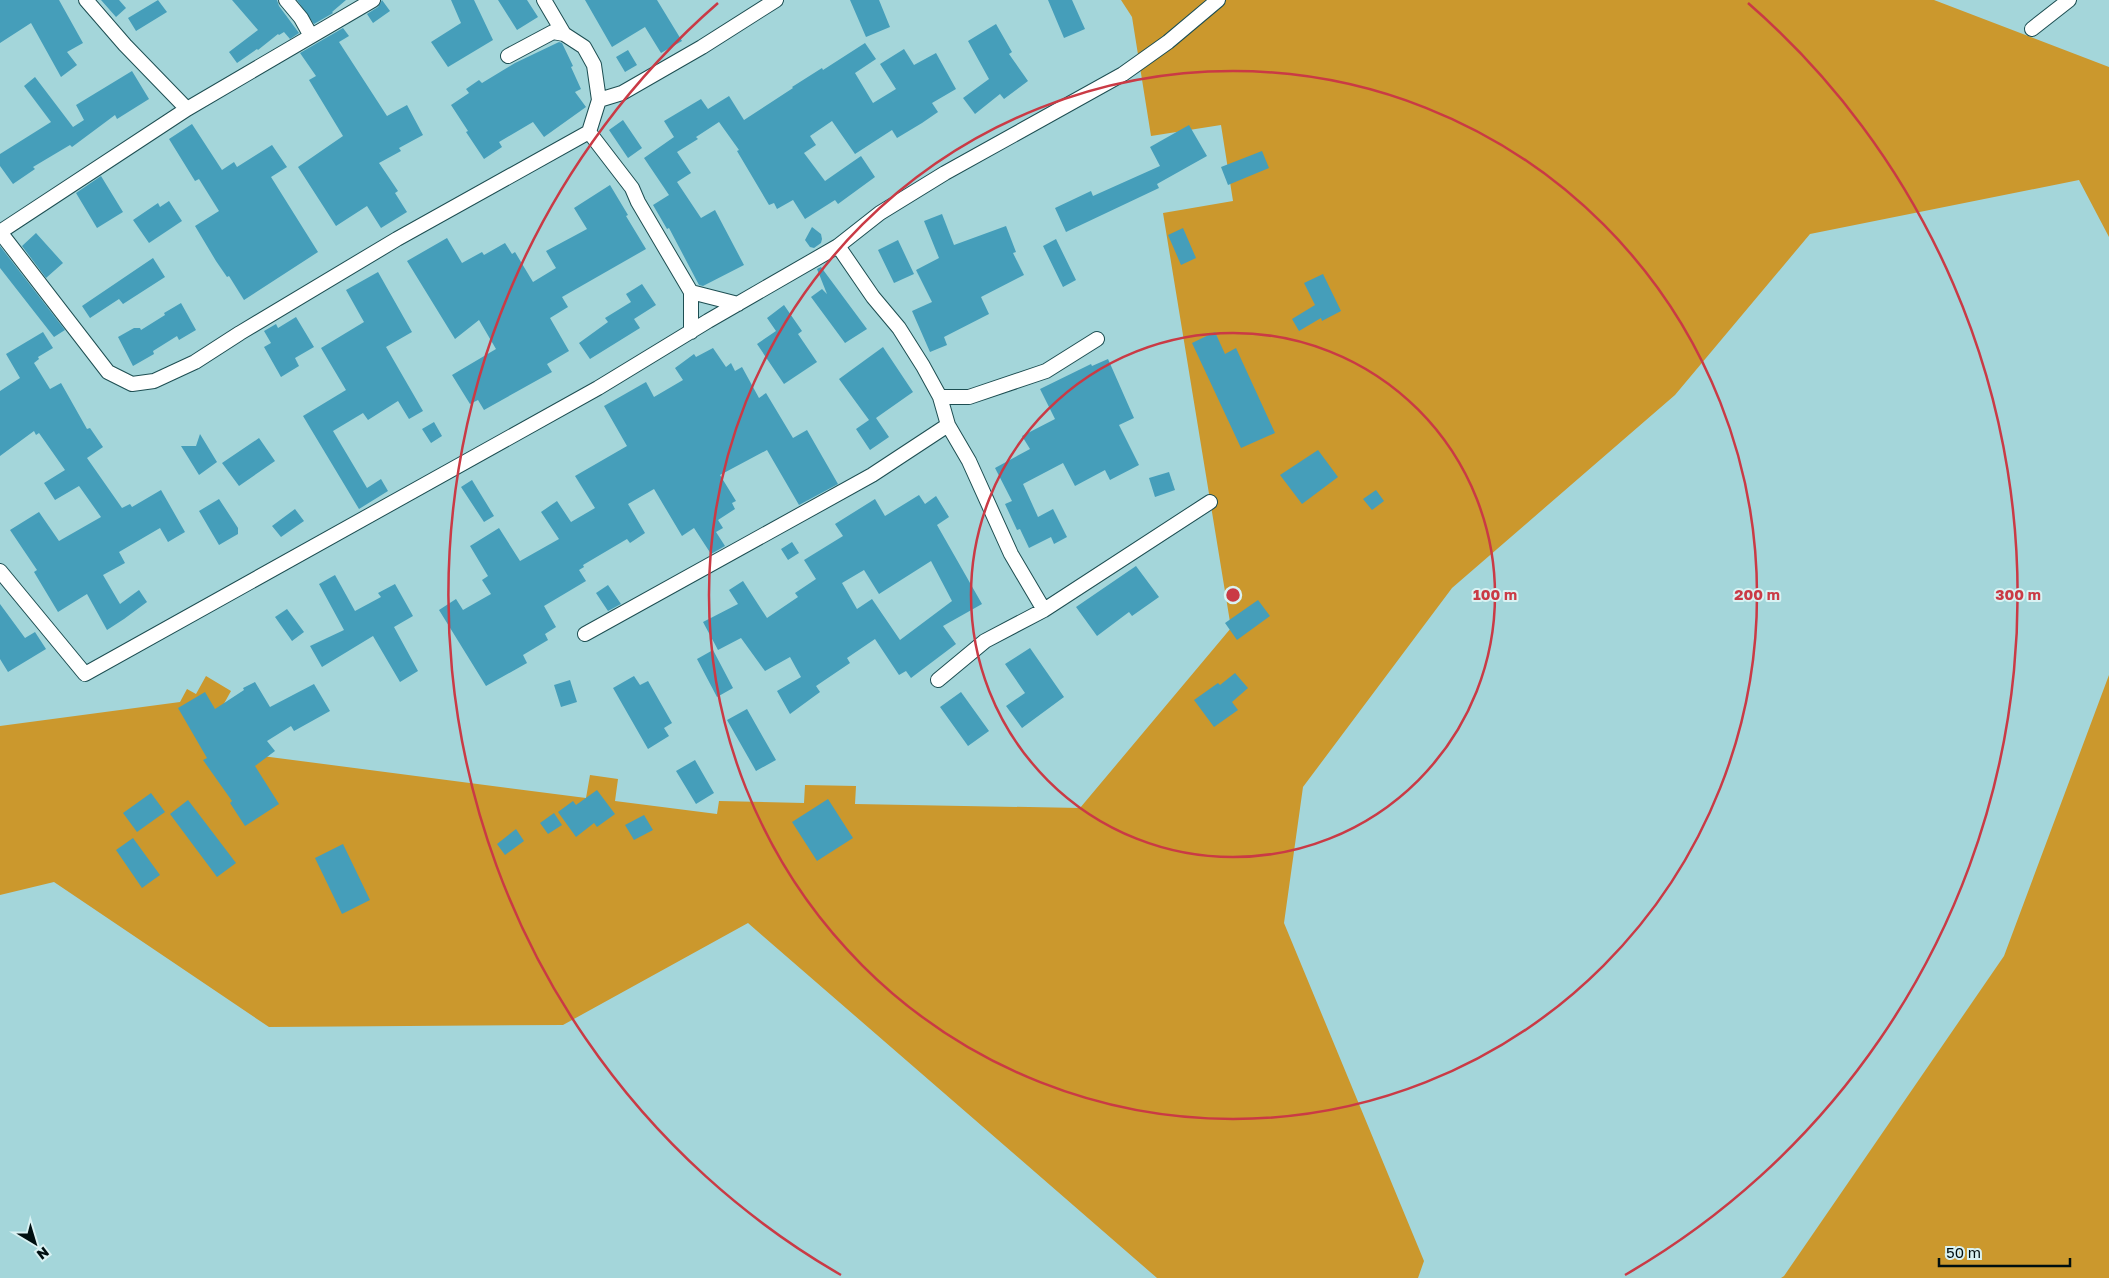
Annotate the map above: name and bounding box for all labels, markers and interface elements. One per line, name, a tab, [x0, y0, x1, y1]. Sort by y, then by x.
text: 100 m	[1473, 585, 1517, 603]
text: 200 m	[1734, 585, 1780, 603]
text: 300 m	[1995, 585, 2041, 603]
centre of rings	[1224, 586, 1242, 604]
north arrow	[10, 1218, 60, 1268]
scale bar	[1939, 1236, 2070, 1268]
text: 50 m	[1946, 1243, 1981, 1261]
text: N	[34, 1244, 53, 1264]

